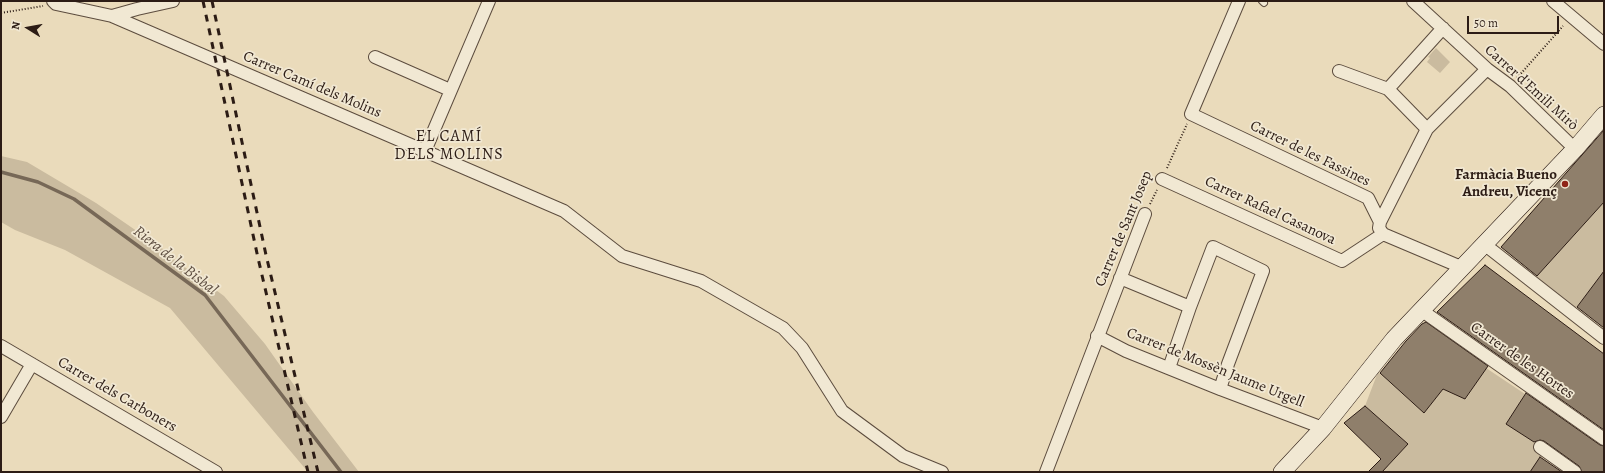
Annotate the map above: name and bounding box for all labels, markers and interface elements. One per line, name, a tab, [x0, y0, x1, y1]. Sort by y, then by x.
north arrow	[8, 8, 48, 48]
scale bar	[1469, 8, 1561, 34]
text: 50 m	[1474, 15, 1498, 31]
text: N	[8, 20, 24, 31]
street label: Carrer d'Emili Mirò	[1481, 41, 1581, 135]
street label: Carrer Camí dels Molins	[240, 48, 384, 122]
street label: Carrer de les Fassines	[1247, 117, 1373, 191]
district label: EL CAMÍ DELS MOLINS	[394, 127, 504, 165]
place label: Farmàcia Bueno Andreu, Vicenç	[1455, 166, 1557, 201]
street label: Carrer de Sant Josep	[1091, 168, 1157, 290]
street label: Carrer Rafael Casanova	[1202, 173, 1338, 249]
marker: Farmàcia Bueno Andreu, Vicenç	[1560, 179, 1570, 189]
water label: Riera de la Bisbal	[129, 222, 221, 300]
street label: Carrer de les Hortes	[1467, 319, 1577, 403]
street label: Carrer de Mossèn Jaume Urgell	[1124, 324, 1306, 412]
street label: Carrer dels Carboners	[54, 354, 180, 436]

